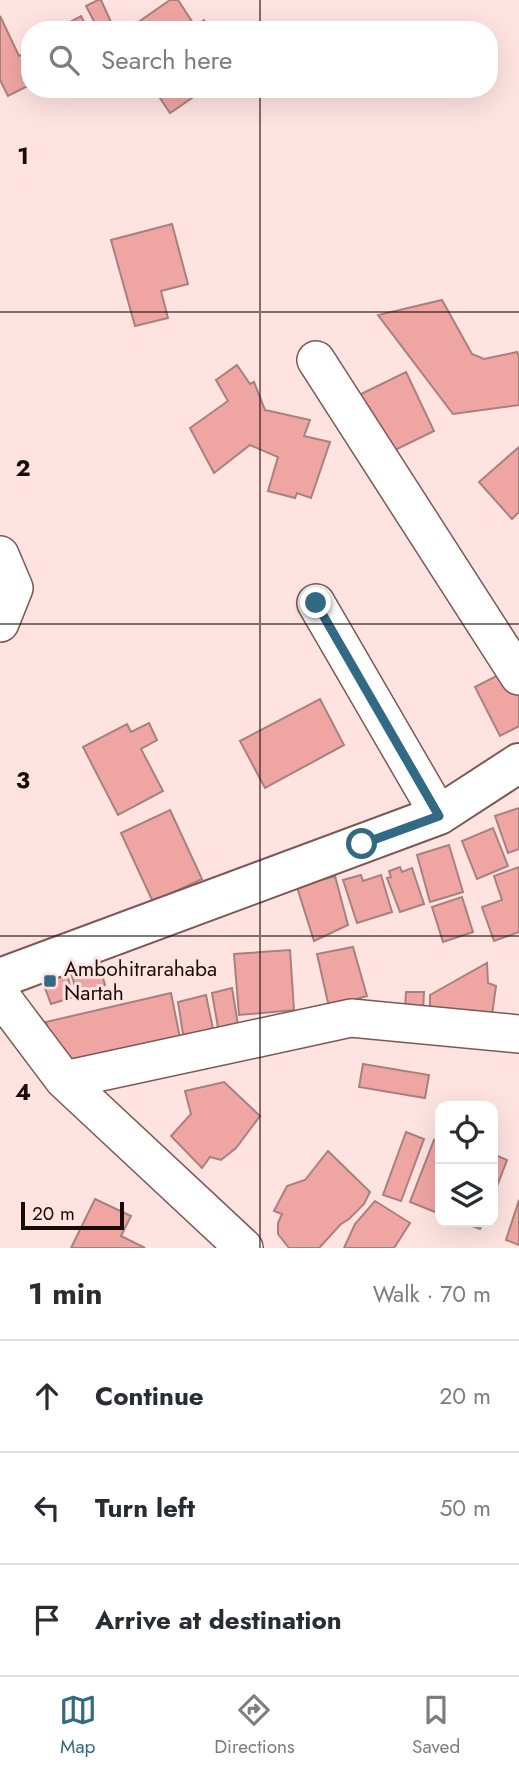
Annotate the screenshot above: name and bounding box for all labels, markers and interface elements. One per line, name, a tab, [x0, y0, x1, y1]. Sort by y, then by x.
search box	[21, 21, 498, 98]
icon: search	[45, 41, 83, 79]
text: Search here	[101, 41, 233, 79]
text: 1	[17, 139, 29, 173]
text: 2	[15, 451, 31, 485]
route end	[300, 587, 331, 618]
text: 3	[16, 763, 30, 797]
route start	[346, 828, 377, 859]
place label: Ambohitrarahaba Nartah	[64, 954, 217, 1008]
marker: Ambohitrarahaba Nartah	[42, 973, 58, 989]
text: 4	[15, 1075, 31, 1109]
map controls	[435, 1101, 498, 1227]
button: locate	[435, 1101, 498, 1164]
button: layers	[435, 1164, 498, 1227]
scale bar	[21, 1199, 124, 1231]
text: 20 m	[32, 1200, 75, 1227]
text: 1 min	[28, 1272, 102, 1315]
text: Walk · 70 m	[373, 1277, 491, 1311]
icon: ahead	[28, 1377, 66, 1415]
text: Continue	[95, 1377, 204, 1415]
text: 20 m	[439, 1379, 491, 1413]
icon: left	[28, 1489, 66, 1527]
text: Turn left	[95, 1489, 195, 1527]
text: 50 m	[439, 1491, 491, 1525]
icon: arrive	[28, 1601, 66, 1639]
text: Arrive at destination	[95, 1601, 342, 1639]
tab: Map	[59, 1691, 97, 1760]
tab: Directions	[214, 1691, 295, 1760]
tab: Saved	[412, 1691, 460, 1760]

